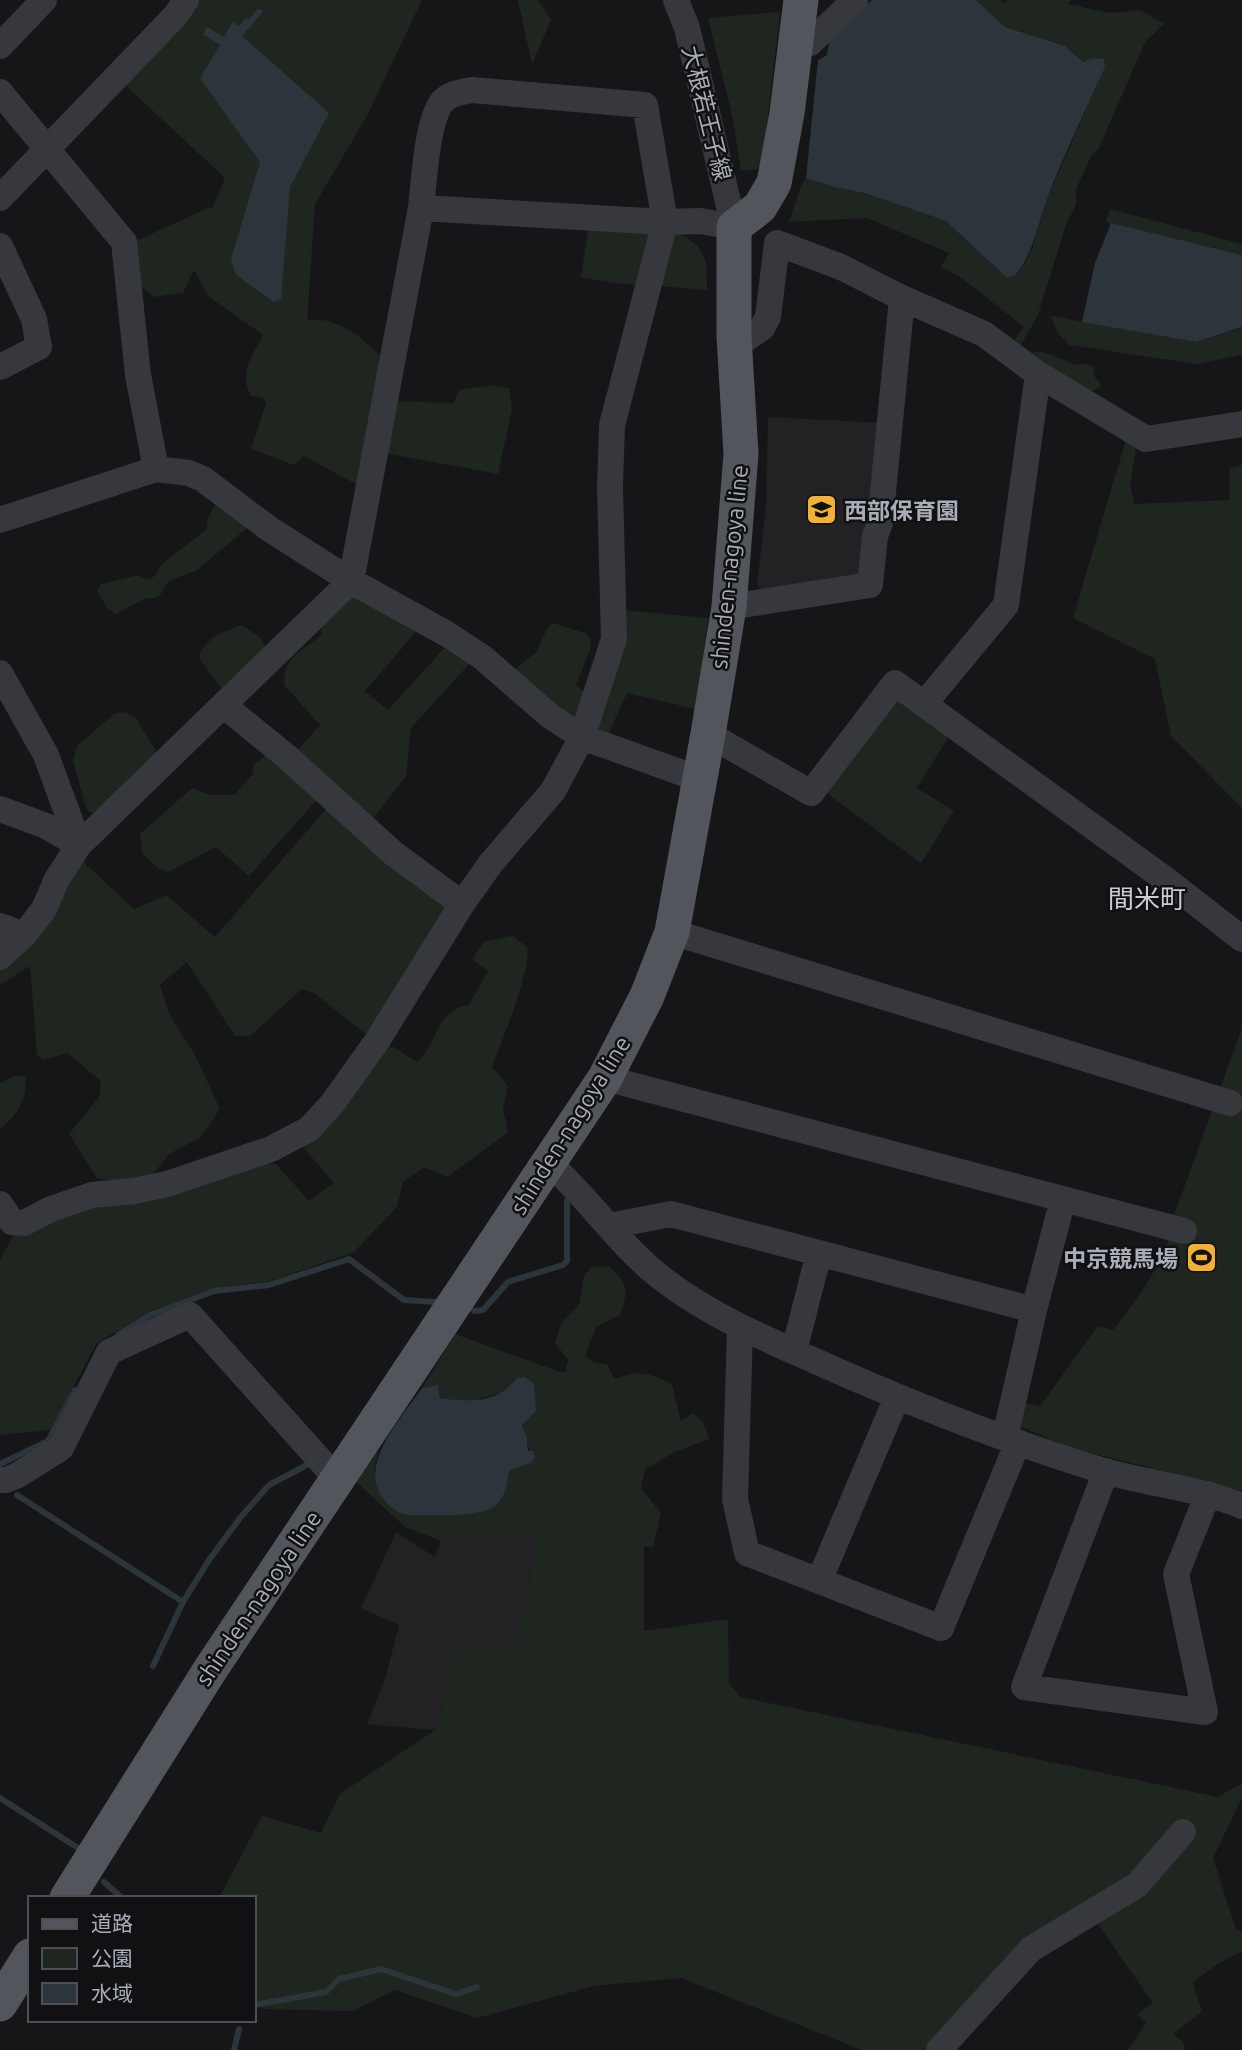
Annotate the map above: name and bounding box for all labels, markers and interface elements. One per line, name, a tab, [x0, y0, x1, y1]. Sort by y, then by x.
street label: 大根若王子線	[678, 43, 736, 183]
street label: shinden-nagoya line	[706, 464, 752, 670]
school or university icon: 西部保育園	[804, 493, 838, 527]
place label: 西部保育園	[844, 498, 959, 523]
district label: 間米町	[1108, 884, 1186, 913]
street label: shinden-nagoya line	[505, 1031, 635, 1219]
sports icon: 中京競馬場	[1184, 1241, 1218, 1275]
place label: 中京競馬場	[1063, 1246, 1178, 1271]
street label: shinden-nagoya line	[190, 1506, 326, 1690]
legend	[28, 1896, 256, 2022]
text: 道路	[91, 1911, 133, 1935]
text: 公園	[91, 1946, 133, 1970]
text: 水域	[91, 1981, 133, 2005]

